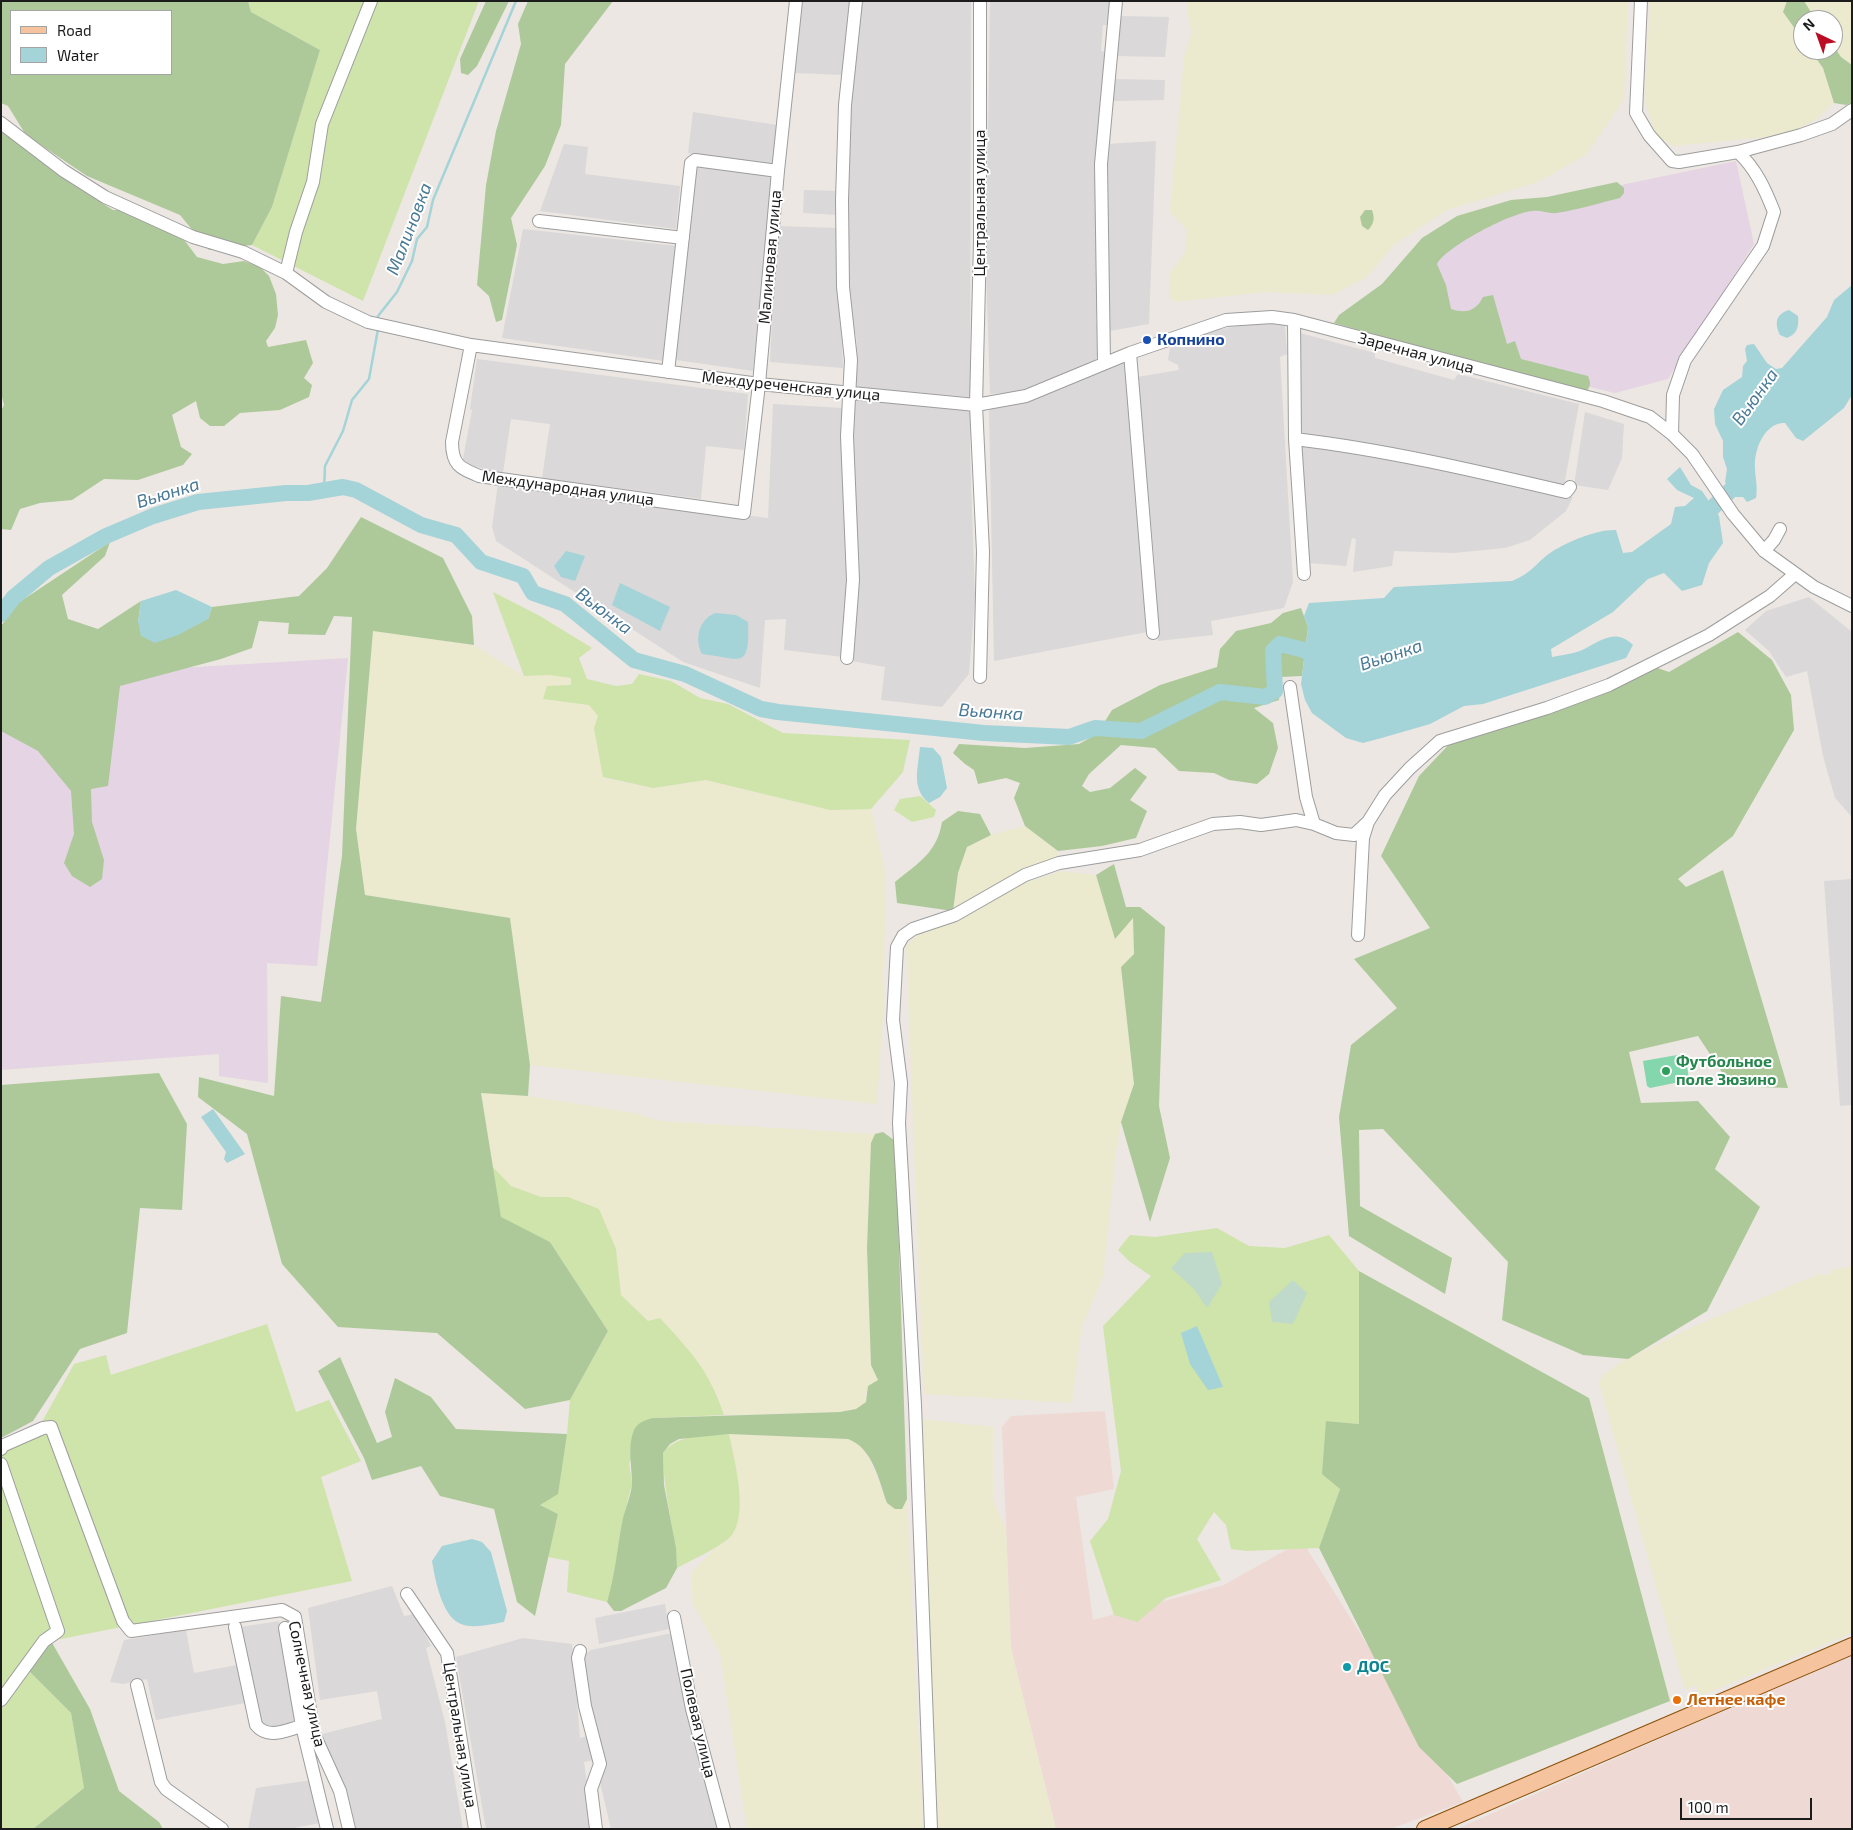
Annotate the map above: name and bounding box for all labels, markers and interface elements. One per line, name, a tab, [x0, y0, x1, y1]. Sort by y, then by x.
legend	[10, 10, 172, 75]
north arrow	[1793, 10, 1843, 60]
text: N	[1799, 15, 1818, 34]
text: Road	[57, 21, 92, 39]
text: Water	[57, 46, 99, 64]
street label: Центральная улица	[970, 129, 990, 277]
water label: Малиновка	[382, 180, 436, 278]
street label: Малиновая улица	[755, 189, 785, 325]
street label: Заречная улица	[1356, 328, 1476, 378]
place label: Копнино	[1157, 330, 1225, 350]
marker: Копнино	[1141, 334, 1153, 346]
water label: Вьюнка	[1727, 364, 1783, 430]
street label: Междуреченская улица	[701, 367, 881, 405]
street label: Международная улица	[481, 466, 655, 510]
water label: Вьюнка	[134, 473, 202, 513]
water label: Вьюнка	[572, 583, 636, 639]
water label: Вьюнка	[1357, 635, 1425, 675]
water label: Вьюнка	[958, 699, 1024, 725]
place label: Футбольное поле Зюзино	[1676, 1052, 1776, 1090]
marker: Футбольное поле Зюзино	[1660, 1065, 1672, 1077]
street label: Солнечная улица	[284, 1619, 330, 1749]
place label: ДОС	[1357, 1657, 1389, 1677]
street label: Центральная улица	[439, 1661, 481, 1809]
marker: ДОС	[1341, 1661, 1353, 1673]
street label: Полевая улица	[676, 1666, 720, 1780]
place label: Летнее кафе	[1687, 1690, 1785, 1710]
marker: Летнее кафе	[1671, 1694, 1683, 1706]
scale bar	[1683, 1788, 1816, 1820]
text: 100 m	[1688, 1798, 1729, 1816]

